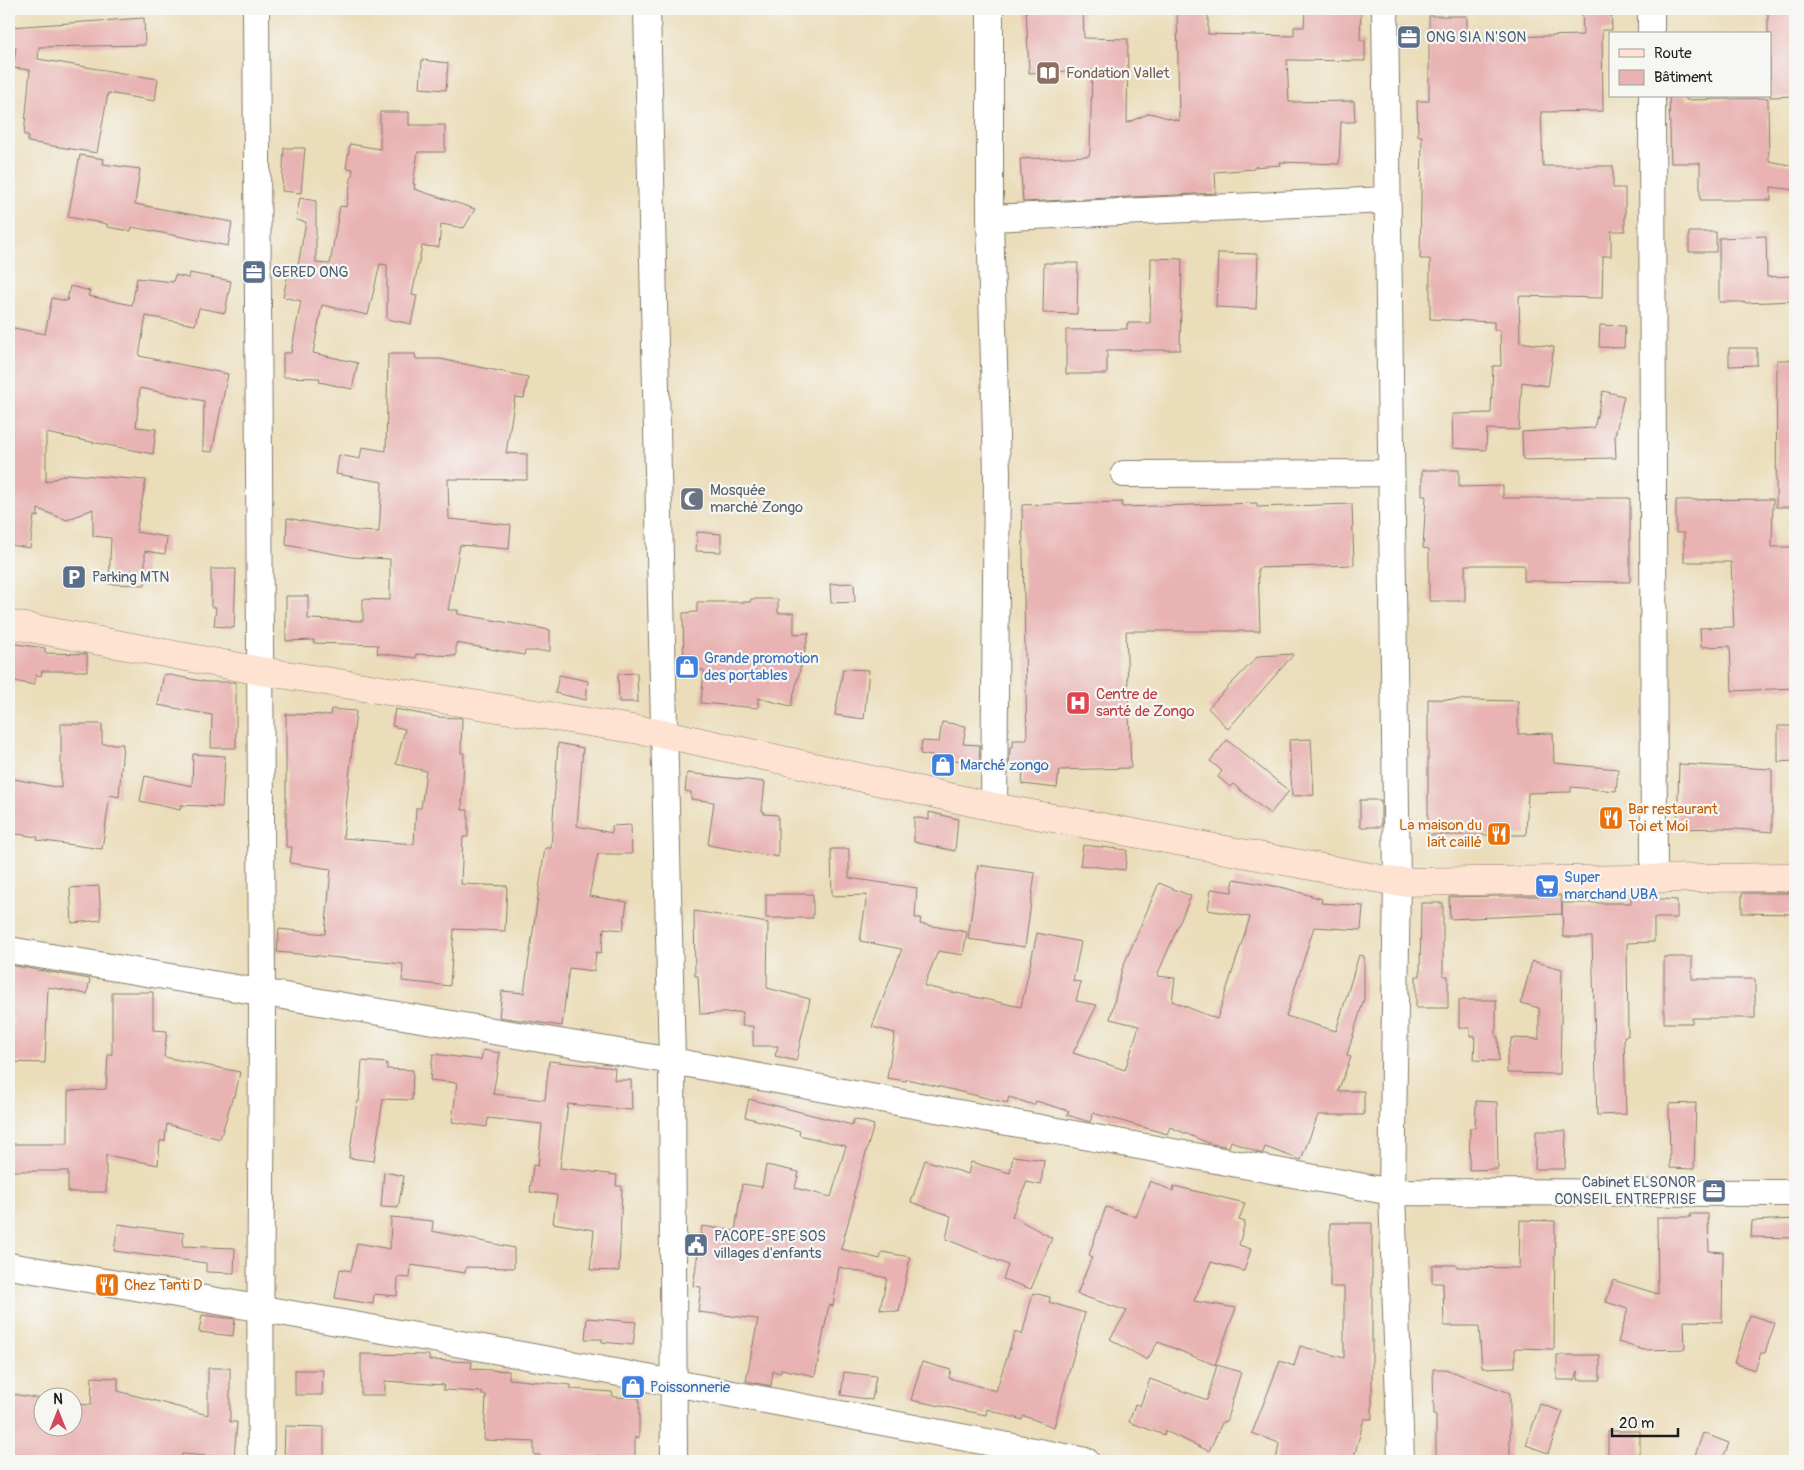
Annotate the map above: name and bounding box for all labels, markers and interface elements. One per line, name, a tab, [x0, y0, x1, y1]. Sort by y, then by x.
office icon: ONG SIA N'SON	[1396, 24, 1422, 50]
place label: ONG SIA N'SON	[1426, 28, 1526, 47]
legend	[1609, 32, 1772, 98]
text: Route	[1654, 44, 1692, 63]
library icon: Fondation Vallet	[1035, 60, 1061, 86]
place label: Fondation Vallet	[1066, 64, 1170, 83]
text: Bâtiment	[1654, 68, 1714, 87]
office icon: GERED ONG	[241, 259, 267, 285]
place label: GERED ONG	[272, 263, 349, 282]
place label: Mosquée marché Zongo	[710, 481, 803, 517]
mosque icon: Mosquée marché Zongo	[679, 486, 705, 512]
parking icon: Parking MTN	[61, 564, 87, 590]
place label: Parking MTN	[92, 568, 169, 587]
place label: Grande promotion des portables	[704, 649, 819, 685]
shop icon: Grande promotion des portables	[674, 654, 700, 680]
place label: Centre de santé de Zongo	[1096, 685, 1195, 721]
hospital icon: Centre de santé de Zongo	[1065, 690, 1091, 716]
shop icon: Marché zongo	[930, 752, 956, 778]
place label: Marché zongo	[960, 756, 1049, 775]
place label: Bar restaurant Toi et Moi	[1628, 800, 1719, 836]
restaurant icon: Bar restaurant Toi et Moi	[1598, 805, 1624, 831]
place label: La maison du lait caillé	[1399, 816, 1482, 852]
restaurant icon: La maison du lait caillé	[1486, 821, 1512, 847]
place label: Super marchand UBA	[1564, 868, 1658, 904]
supermarket icon: Super marchand UBA	[1534, 873, 1560, 899]
place label: Cabinet ELSONOR CONSEIL ENTREPRISE	[1554, 1173, 1696, 1209]
office icon: Cabinet ELSONOR CONSEIL ENTREPRISE	[1701, 1178, 1727, 1204]
place label: PACOPE-SPE SOS villages d'enfants	[713, 1227, 826, 1263]
public building icon: PACOPE-SPE SOS villages d'enfants	[683, 1232, 709, 1258]
restaurant icon: Chez Tanti D	[94, 1272, 120, 1298]
place label: Chez Tanti D	[124, 1276, 202, 1295]
shop icon: Poissonnerie	[620, 1374, 646, 1400]
place label: Poissonnerie	[650, 1378, 731, 1397]
north arrow	[32, 1388, 82, 1438]
text: N	[53, 1391, 63, 1408]
scale bar	[1612, 1405, 1678, 1437]
text: 20 m	[1619, 1414, 1654, 1433]

